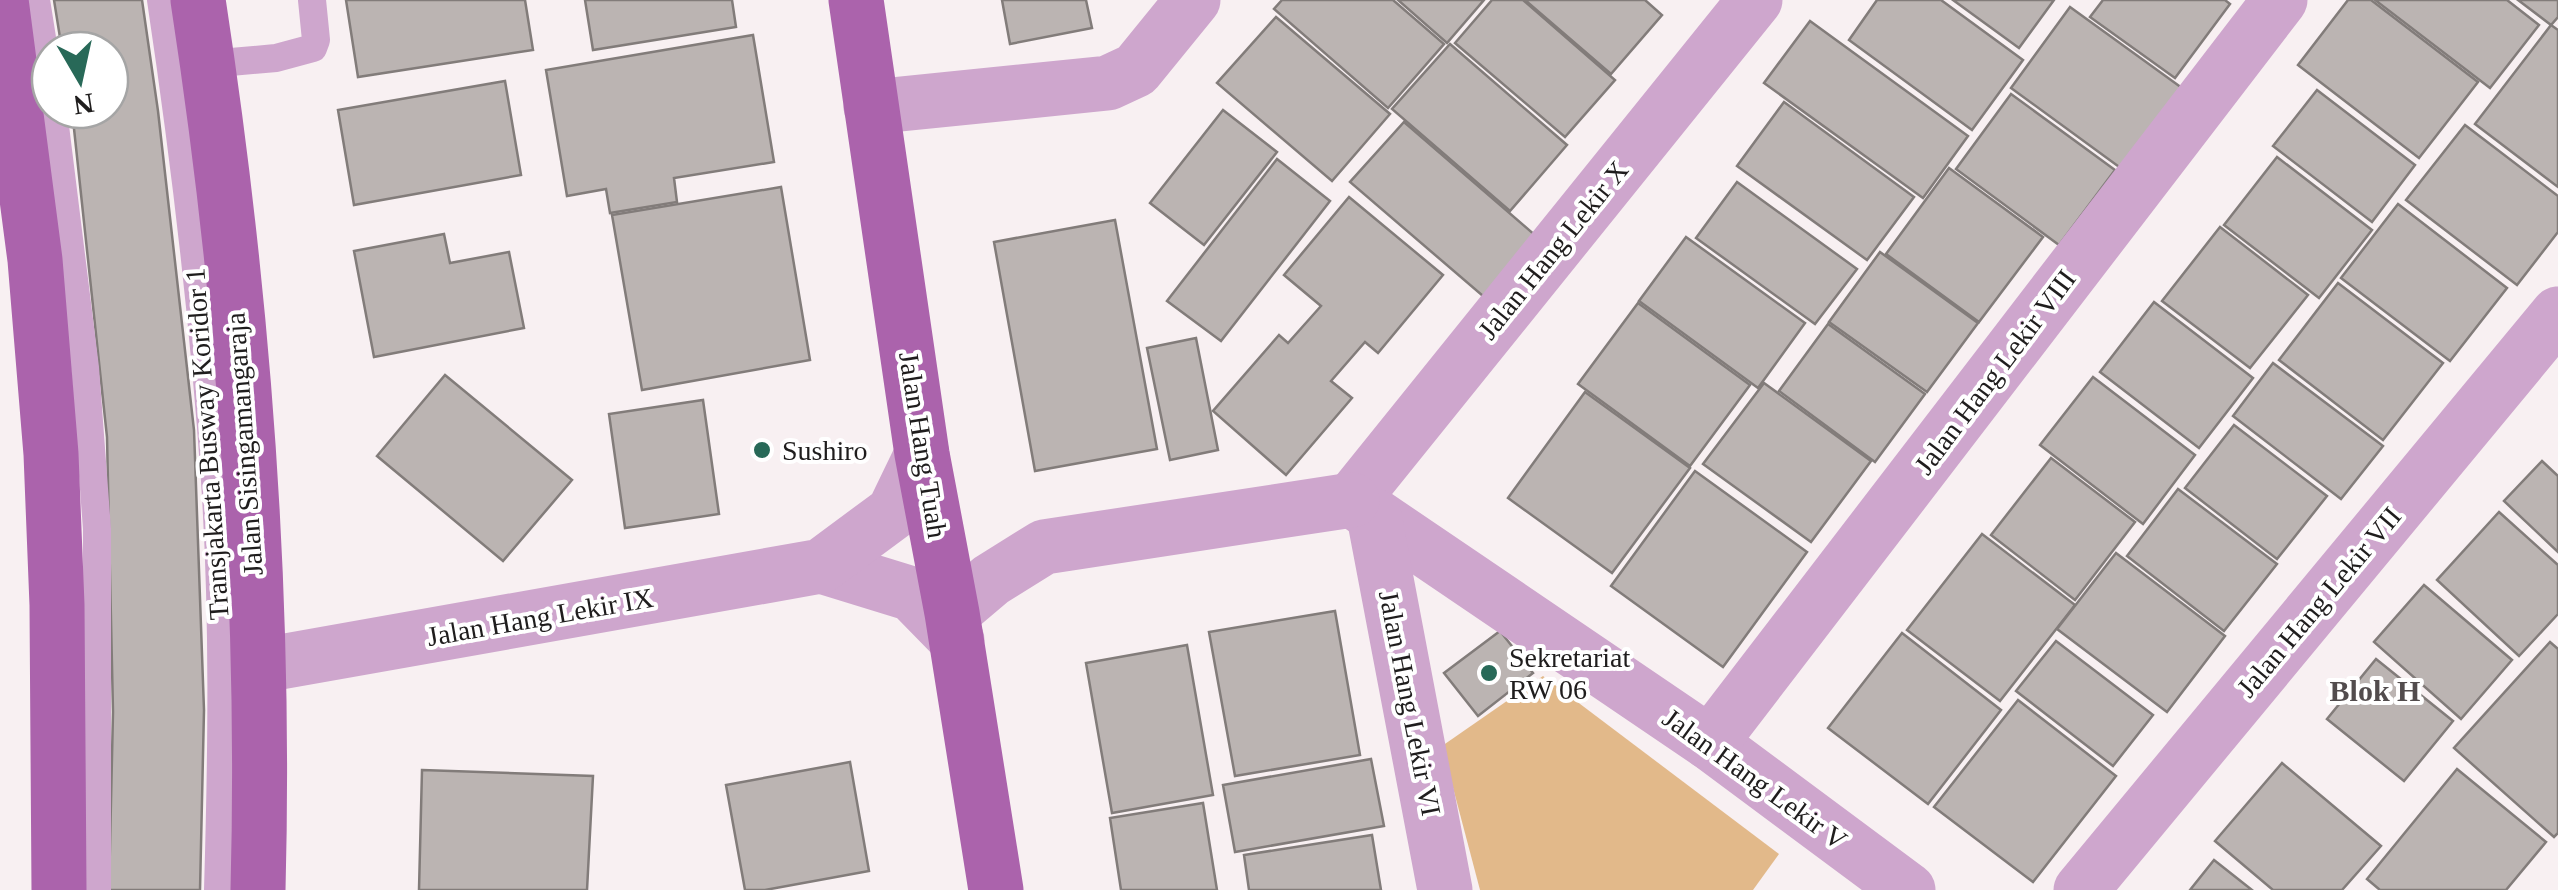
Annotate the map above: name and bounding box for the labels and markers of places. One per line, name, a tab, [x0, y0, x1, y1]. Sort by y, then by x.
place label: Sushiro	[782, 435, 868, 466]
marker: Sushiro	[751, 439, 773, 461]
place label: Sekretariat RW 06	[1509, 642, 1630, 705]
marker: Sekretariat RW 06	[1478, 662, 1500, 684]

